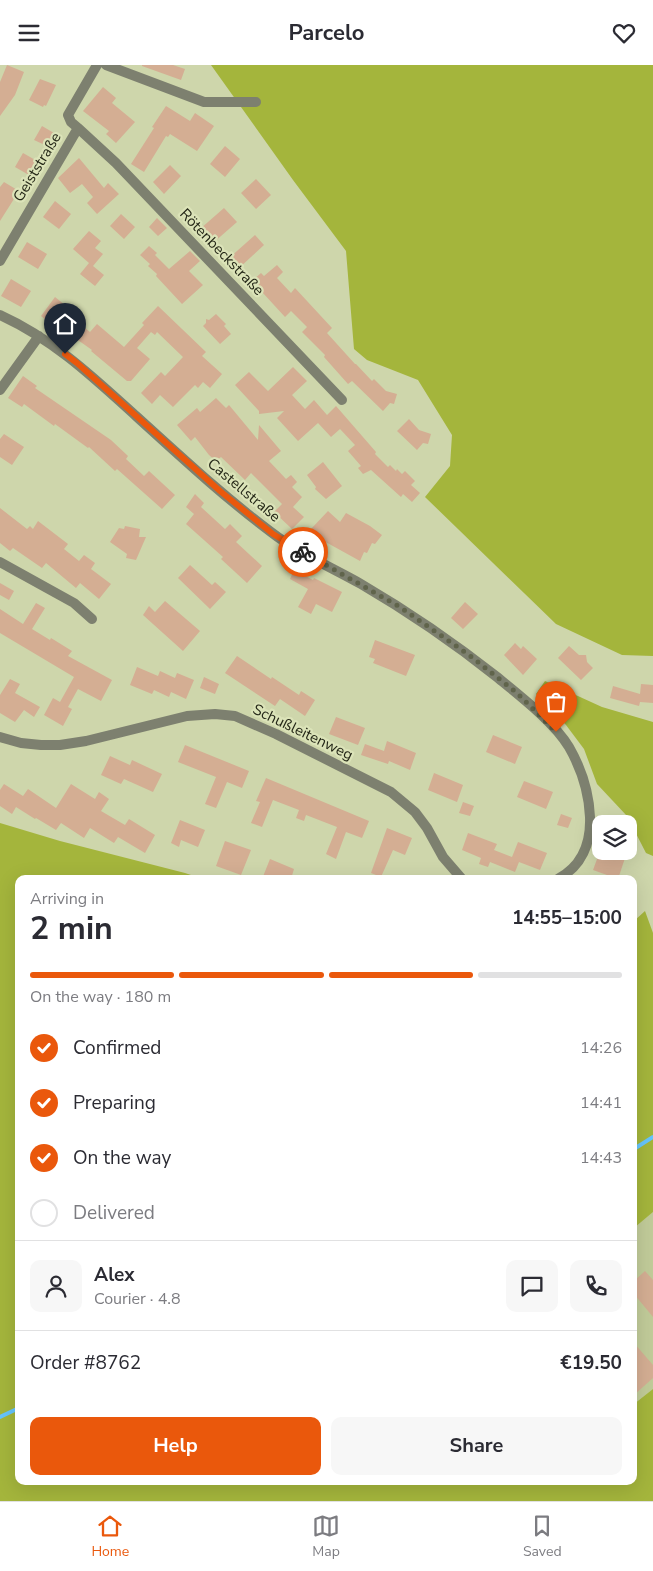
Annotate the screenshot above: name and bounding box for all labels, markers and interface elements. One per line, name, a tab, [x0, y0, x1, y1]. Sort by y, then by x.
text: Parcelo	[289, 18, 365, 48]
icon: menu	[15, 19, 43, 47]
icon: heart	[610, 19, 638, 47]
street label: Geiststraße	[8, 129, 66, 205]
street label: Rötenbeckstraße	[175, 204, 269, 300]
pin	[44, 303, 86, 354]
icon: home	[51, 310, 79, 338]
street label: Castellstraße	[203, 453, 285, 527]
courier	[278, 527, 328, 577]
icon: bike	[289, 538, 317, 566]
pin	[535, 681, 577, 732]
icon: bag	[542, 688, 570, 716]
street label: Schußleitenweg	[250, 699, 356, 765]
map controls	[592, 815, 637, 860]
button: layers	[592, 815, 637, 860]
text: Arriving in	[30, 888, 104, 910]
text: 14:55–15:00	[512, 905, 622, 931]
text: 2 min	[30, 907, 113, 950]
text: On the way · 180 m	[30, 986, 171, 1008]
icon: check	[30, 1034, 58, 1062]
text: Confirmed	[73, 1035, 161, 1061]
text: 14:26	[580, 1037, 622, 1059]
icon: check	[30, 1089, 58, 1117]
text: Preparing	[73, 1090, 156, 1116]
text: 14:41	[580, 1092, 622, 1114]
icon: check	[30, 1144, 58, 1172]
text: On the way	[73, 1145, 171, 1171]
text: 14:43	[580, 1147, 622, 1169]
text: Delivered	[73, 1200, 155, 1226]
button: person	[30, 1260, 82, 1312]
button: chat	[506, 1260, 558, 1312]
button: phone	[570, 1260, 622, 1312]
text: Alex	[94, 1262, 135, 1288]
text: Courier · 4.8	[94, 1288, 180, 1310]
text: Order #8762	[30, 1350, 141, 1376]
text: €19.50	[560, 1350, 622, 1376]
button: Help	[30, 1417, 321, 1475]
button: Share	[331, 1417, 622, 1475]
tab: Home	[91, 1512, 129, 1561]
tab: Map	[312, 1512, 340, 1561]
tab: Saved	[523, 1512, 562, 1561]

